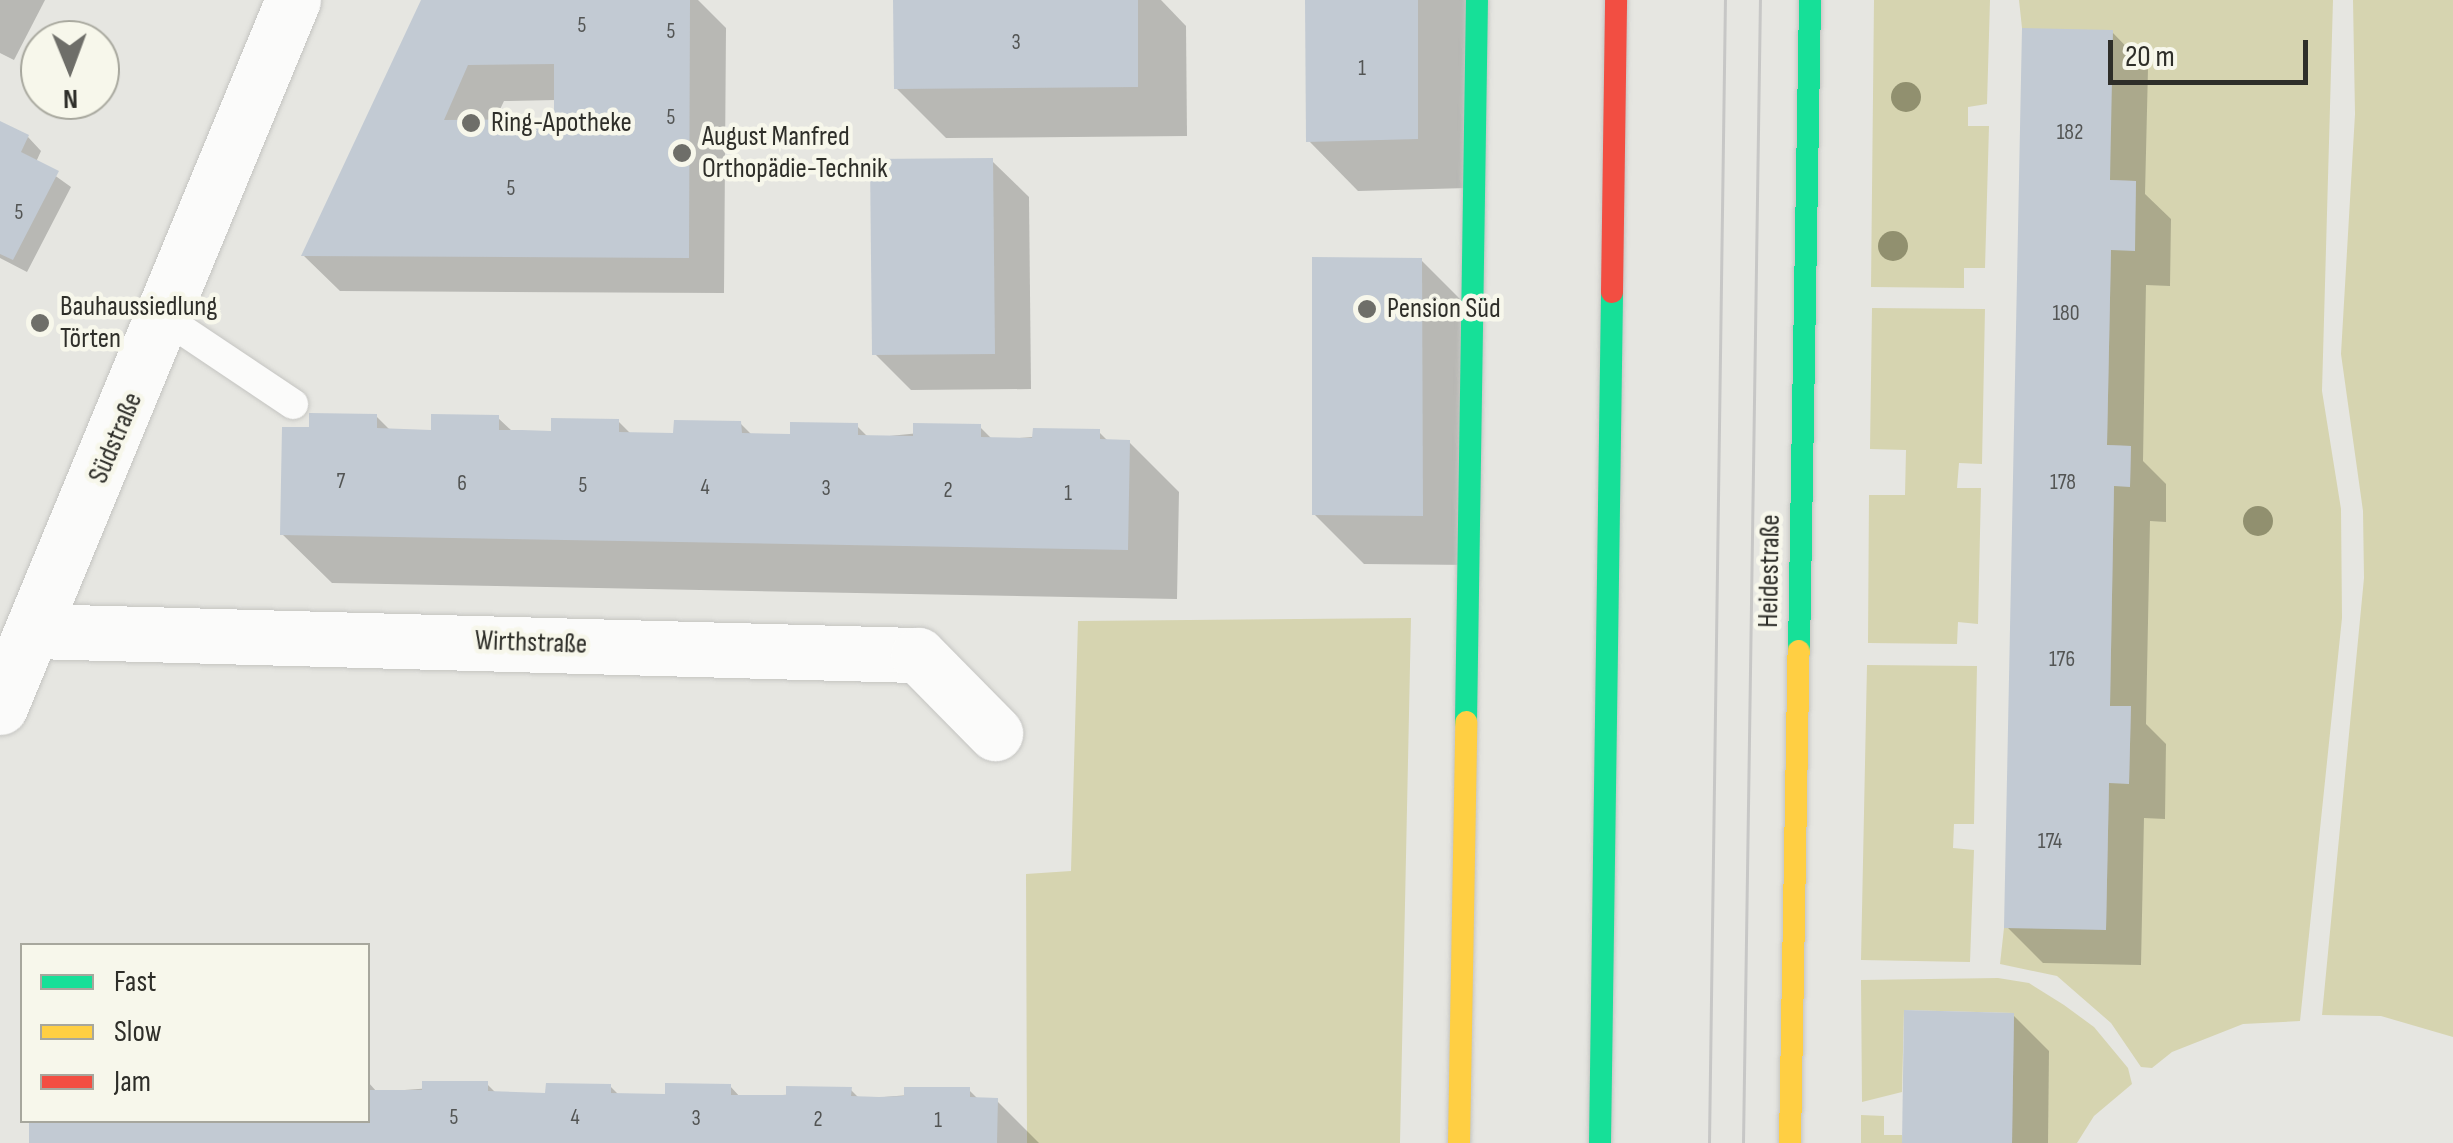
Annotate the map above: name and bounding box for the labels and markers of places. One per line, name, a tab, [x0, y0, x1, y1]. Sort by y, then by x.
place label: Ring-Apotheke	[491, 106, 632, 140]
marker: Ring-Apotheke	[460, 112, 482, 134]
place label: August Manfred Orthopädie-Technik	[702, 120, 888, 186]
marker: August Manfred Orthopädie-Technik	[671, 142, 693, 164]
place label: Bauhaussiedlung Törten	[60, 290, 217, 356]
place label: Pension Süd	[1387, 292, 1501, 326]
marker: Pension Süd	[1356, 298, 1378, 320]
marker: Bauhaussiedlung Törten	[29, 312, 51, 334]

